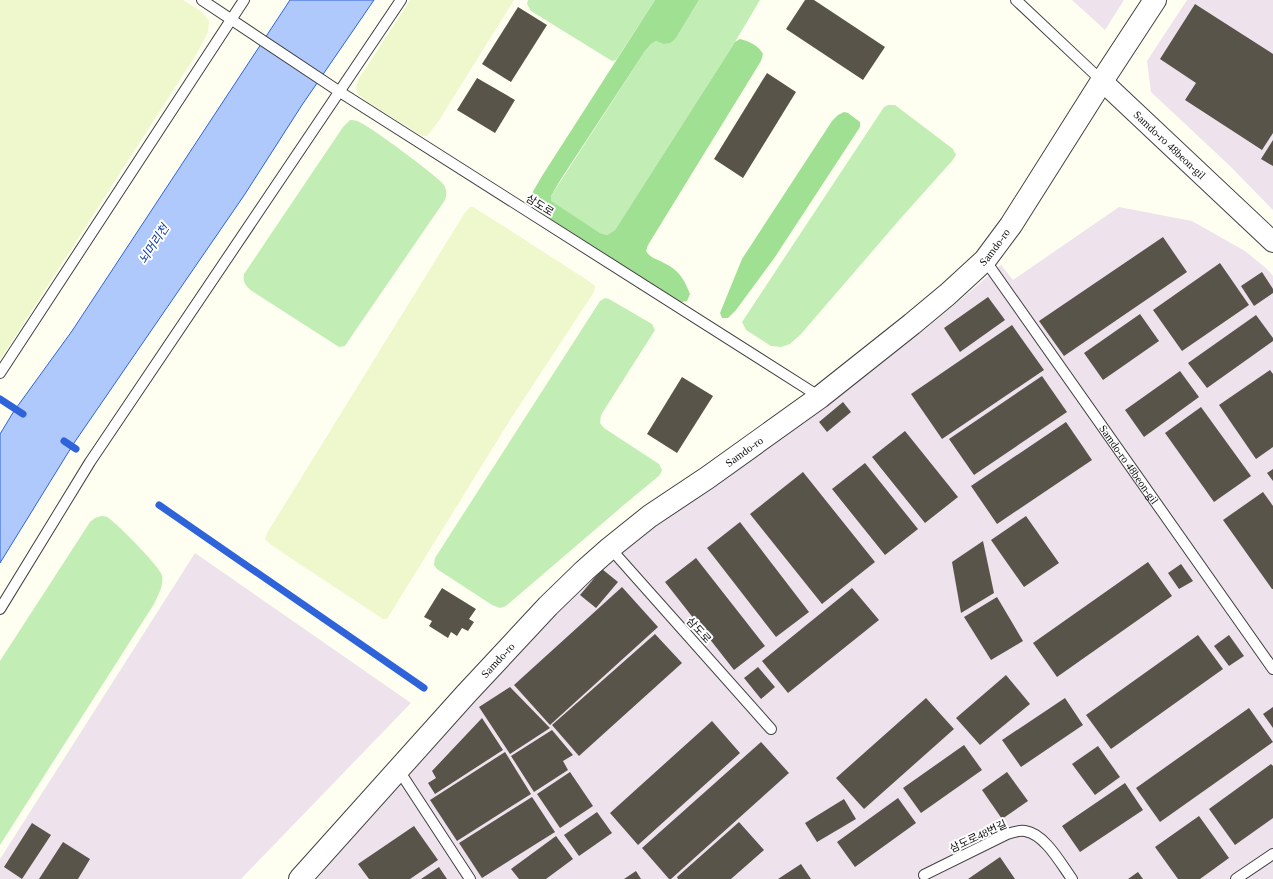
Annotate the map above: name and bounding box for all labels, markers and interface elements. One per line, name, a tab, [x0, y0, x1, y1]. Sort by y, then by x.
street label: Samdo-ro 48beon-gil	[1131, 108, 1208, 181]
street label: 삼도로	[524, 192, 556, 218]
water label: 뇌머리천	[136, 220, 173, 266]
street label: Samdo-ro	[977, 226, 1013, 268]
street label: Samdo-ro 48beon-gil	[1097, 423, 1161, 506]
street label: Samdo-ro	[723, 434, 766, 469]
street label: 삼도로	[684, 615, 714, 645]
street label: Samdo-ro	[478, 640, 517, 680]
street label: 삼도로48번길	[948, 818, 1008, 854]

